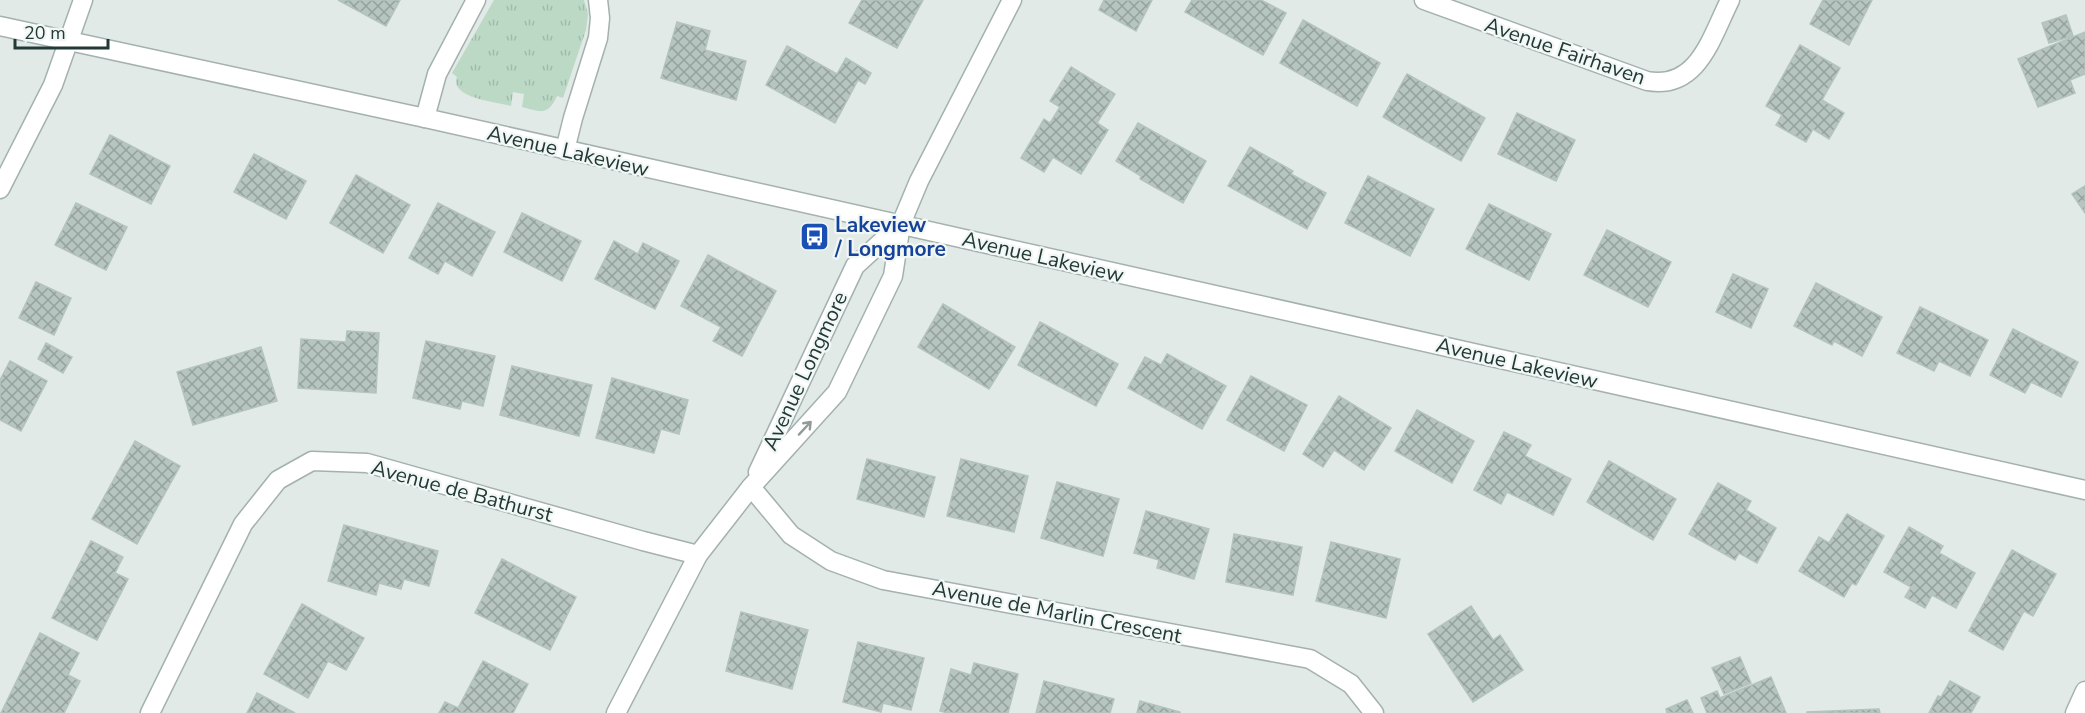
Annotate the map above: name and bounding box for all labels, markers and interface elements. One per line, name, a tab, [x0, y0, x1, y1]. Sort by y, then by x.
street label: Avenue Fairhaven	[1481, 10, 1649, 92]
scale bar	[15, 12, 108, 50]
text: 20 m	[24, 21, 66, 45]
street label: Avenue Lakeview	[484, 119, 652, 183]
place label: Lakeview / Longmore	[834, 211, 946, 263]
bus stop icon: Lakeview / Longmore	[798, 221, 830, 253]
street label: Avenue Lakeview	[959, 225, 1127, 289]
street label: Avenue Longmore	[756, 287, 854, 455]
street label: Avenue Lakeview	[1433, 331, 1601, 395]
one-way arrow	[798, 421, 812, 436]
street label: Avenue de Bathurst	[368, 453, 556, 529]
street label: Avenue de Marlin Crescent	[930, 574, 1185, 650]

